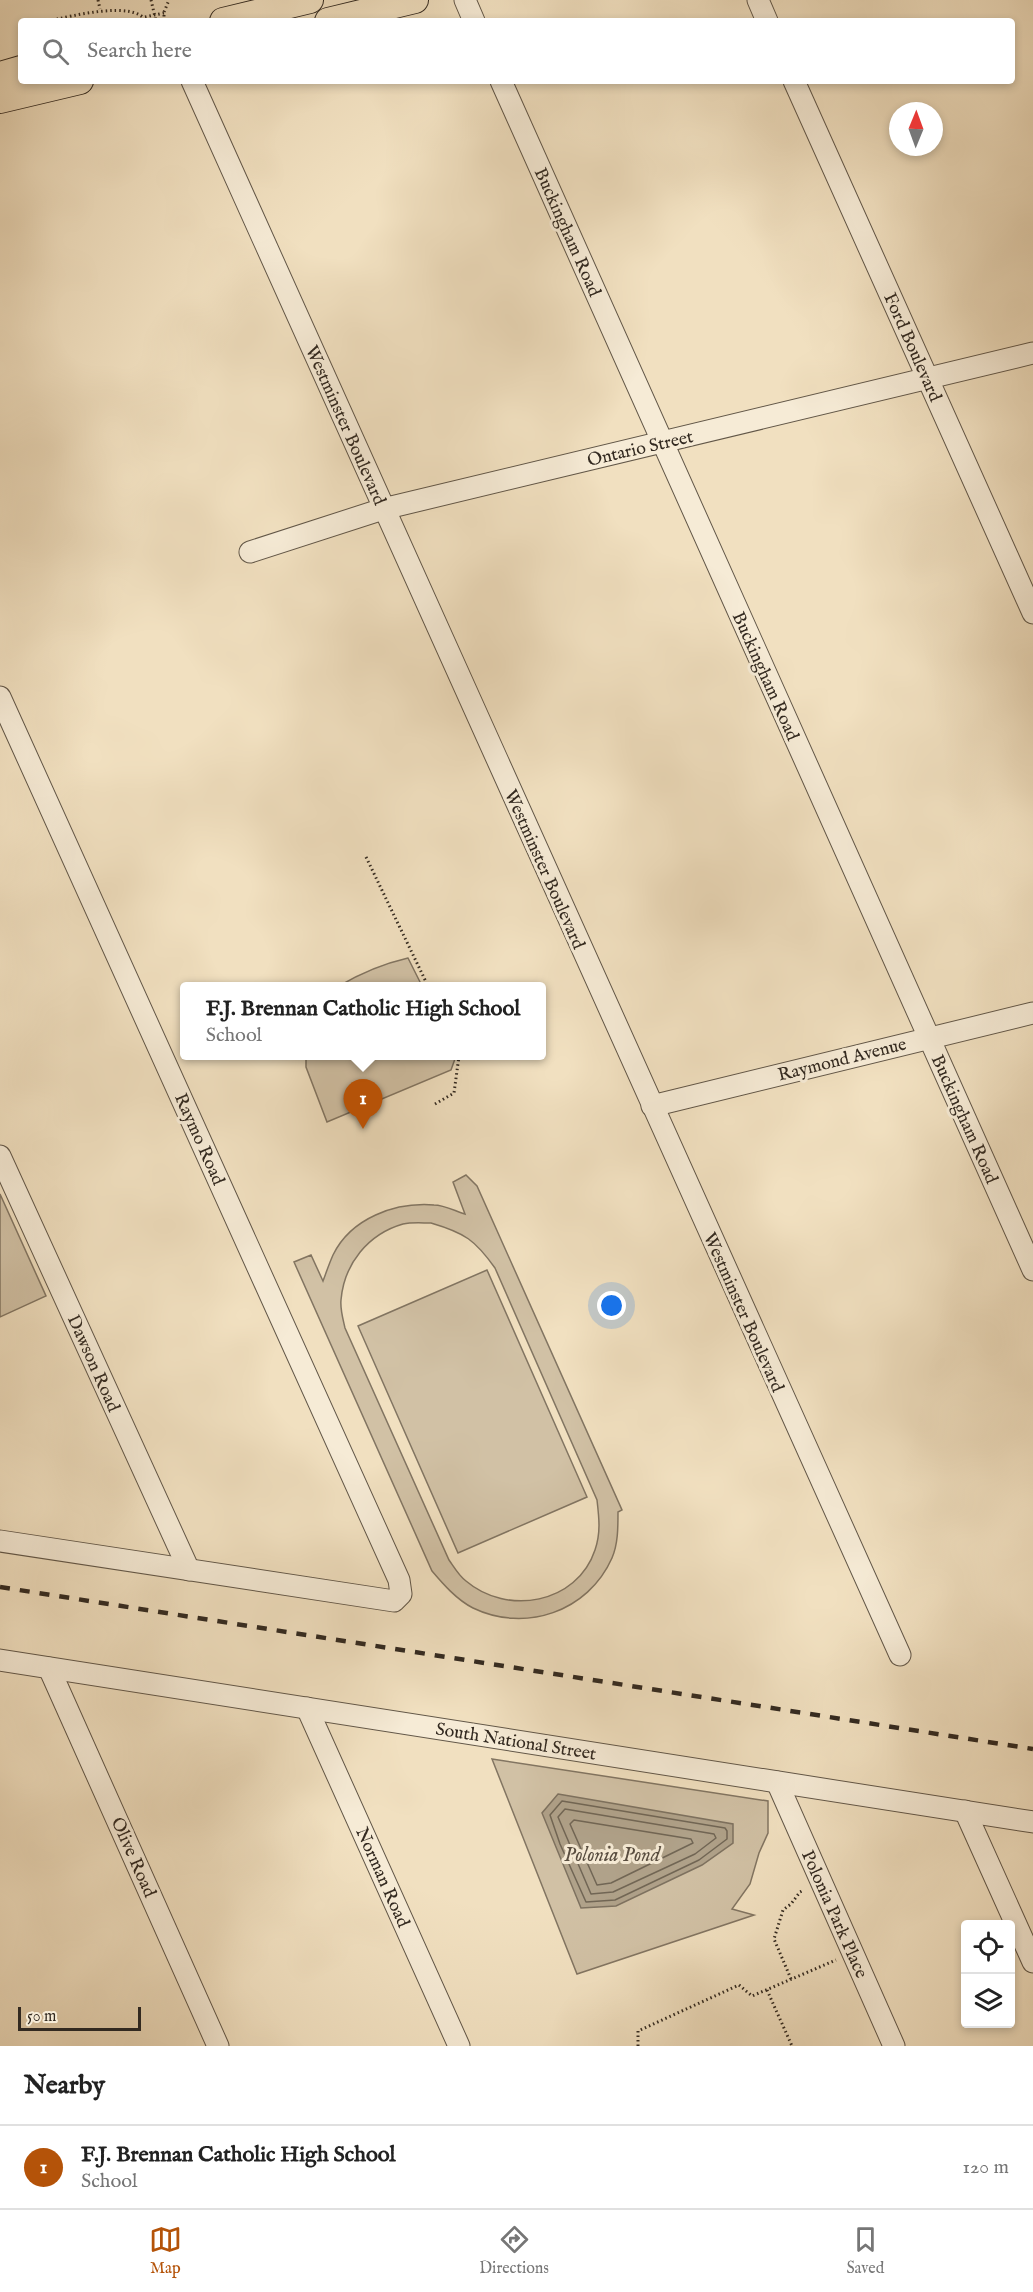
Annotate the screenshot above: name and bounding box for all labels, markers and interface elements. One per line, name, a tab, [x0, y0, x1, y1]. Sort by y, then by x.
search box	[18, 18, 1015, 84]
icon: search	[39, 35, 72, 68]
text: Search here	[87, 37, 192, 65]
north arrow	[889, 102, 943, 156]
street label: Buckingham Road	[528, 165, 605, 301]
street label: Ford Boulevard	[877, 290, 946, 406]
street label: Westminster Boulevard	[299, 342, 390, 509]
street label: Ontario Street	[585, 426, 696, 473]
street label: Buckingham Road	[726, 609, 803, 745]
street label: Westminster Boulevard	[498, 786, 589, 953]
popup	[180, 982, 546, 1060]
text: F.J. Brennan Catholic High School	[206, 995, 520, 1023]
text: School	[206, 1023, 262, 1048]
street label: Raymond Avenue	[776, 1033, 909, 1088]
street label: Buckingham Road	[925, 1052, 1002, 1188]
pin: 1	[344, 1080, 382, 1129]
street label: Raymo Road	[168, 1090, 229, 1190]
street label: Westminster Boulevard	[697, 1229, 788, 1396]
your location	[597, 1291, 626, 1320]
street label: Dawson Road	[61, 1311, 124, 1416]
street label: South National Street	[434, 1718, 598, 1767]
street label: Olive Road	[105, 1814, 161, 1902]
street label: Norman Road	[349, 1824, 414, 1932]
water label: Polonia Pond	[564, 1843, 662, 1868]
street label: Polonia Park Place	[795, 1847, 872, 1982]
map controls	[961, 1920, 1015, 2028]
button: locate	[961, 1920, 1015, 1974]
button: layers	[961, 1974, 1015, 2028]
scale bar	[18, 2004, 141, 2032]
text: 50 m	[27, 2007, 56, 2027]
text: Nearby	[24, 2069, 105, 2102]
text: F.J. Brennan Catholic High School	[81, 2141, 396, 2169]
text: 1	[40, 2155, 47, 2180]
text: 120 m	[963, 2155, 1009, 2180]
text: School	[81, 2169, 137, 2194]
tab: Map	[149, 2223, 182, 2279]
tab: Directions	[479, 2223, 549, 2279]
tab: Saved	[846, 2223, 884, 2279]

